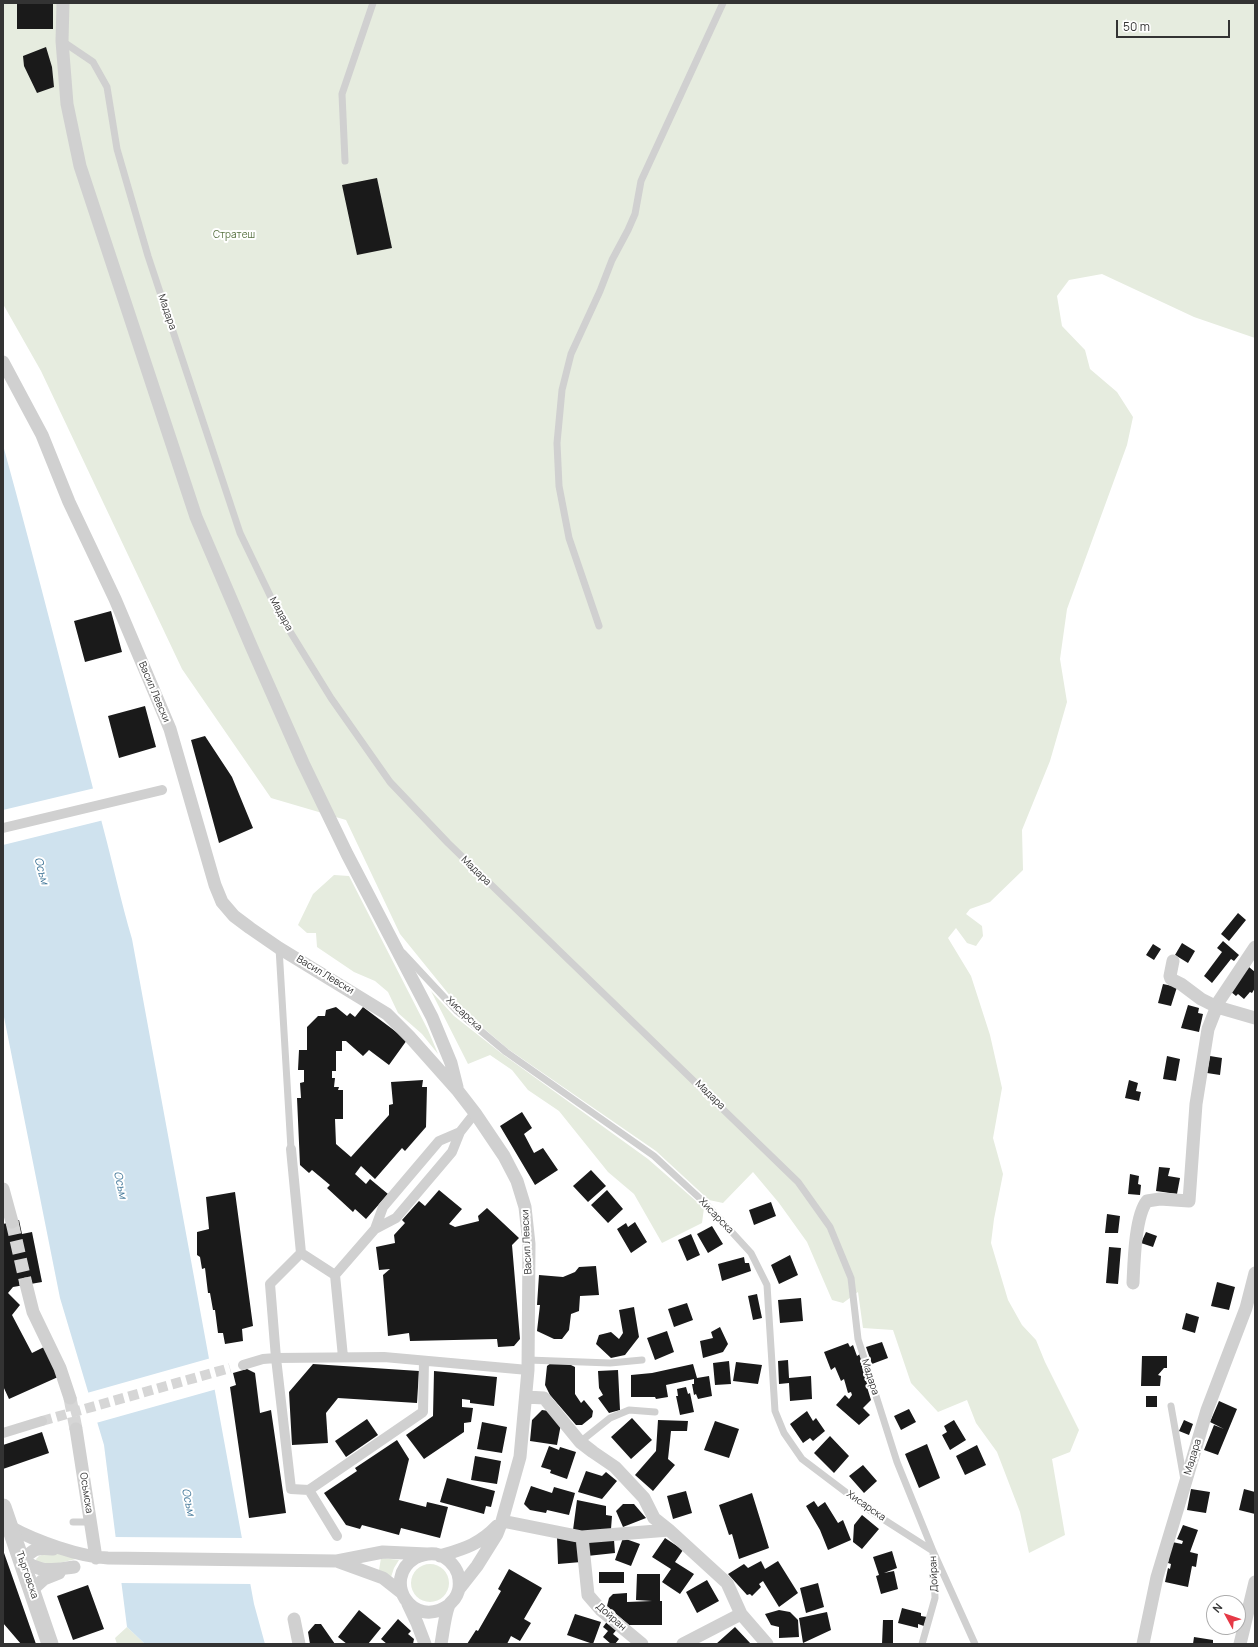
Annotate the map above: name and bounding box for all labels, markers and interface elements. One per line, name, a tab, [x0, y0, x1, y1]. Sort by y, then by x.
scale bar	[1118, 12, 1232, 38]
text: 50 m	[1123, 18, 1150, 35]
park label: Стратеш	[213, 229, 255, 241]
street label: Мадара	[155, 293, 179, 331]
street label: Мадара	[267, 595, 295, 633]
street label: Васил Левски	[136, 660, 172, 724]
street label: Мадара	[459, 854, 493, 888]
water label: Осъм	[31, 856, 51, 886]
street label: Васил Левски	[294, 953, 356, 997]
street label: Хисарска	[444, 994, 484, 1034]
street label: Мадара	[693, 1078, 727, 1112]
water label: Осъм	[111, 1170, 129, 1200]
street label: Хисарска	[696, 1196, 736, 1236]
street label: Васил Левски	[519, 1209, 535, 1275]
street label: Мадара	[859, 1358, 881, 1396]
street label: Мадара	[1182, 1438, 1204, 1476]
street label: Осъмска	[77, 1472, 95, 1514]
water label: Осъм	[179, 1487, 197, 1517]
street label: Хисарска	[844, 1488, 888, 1524]
street label: Търговска	[13, 1550, 41, 1600]
street label: Дойран	[927, 1556, 941, 1592]
north arrow	[1206, 1595, 1246, 1635]
street label: Дойран	[593, 1600, 629, 1634]
text: N	[1209, 1600, 1225, 1615]

